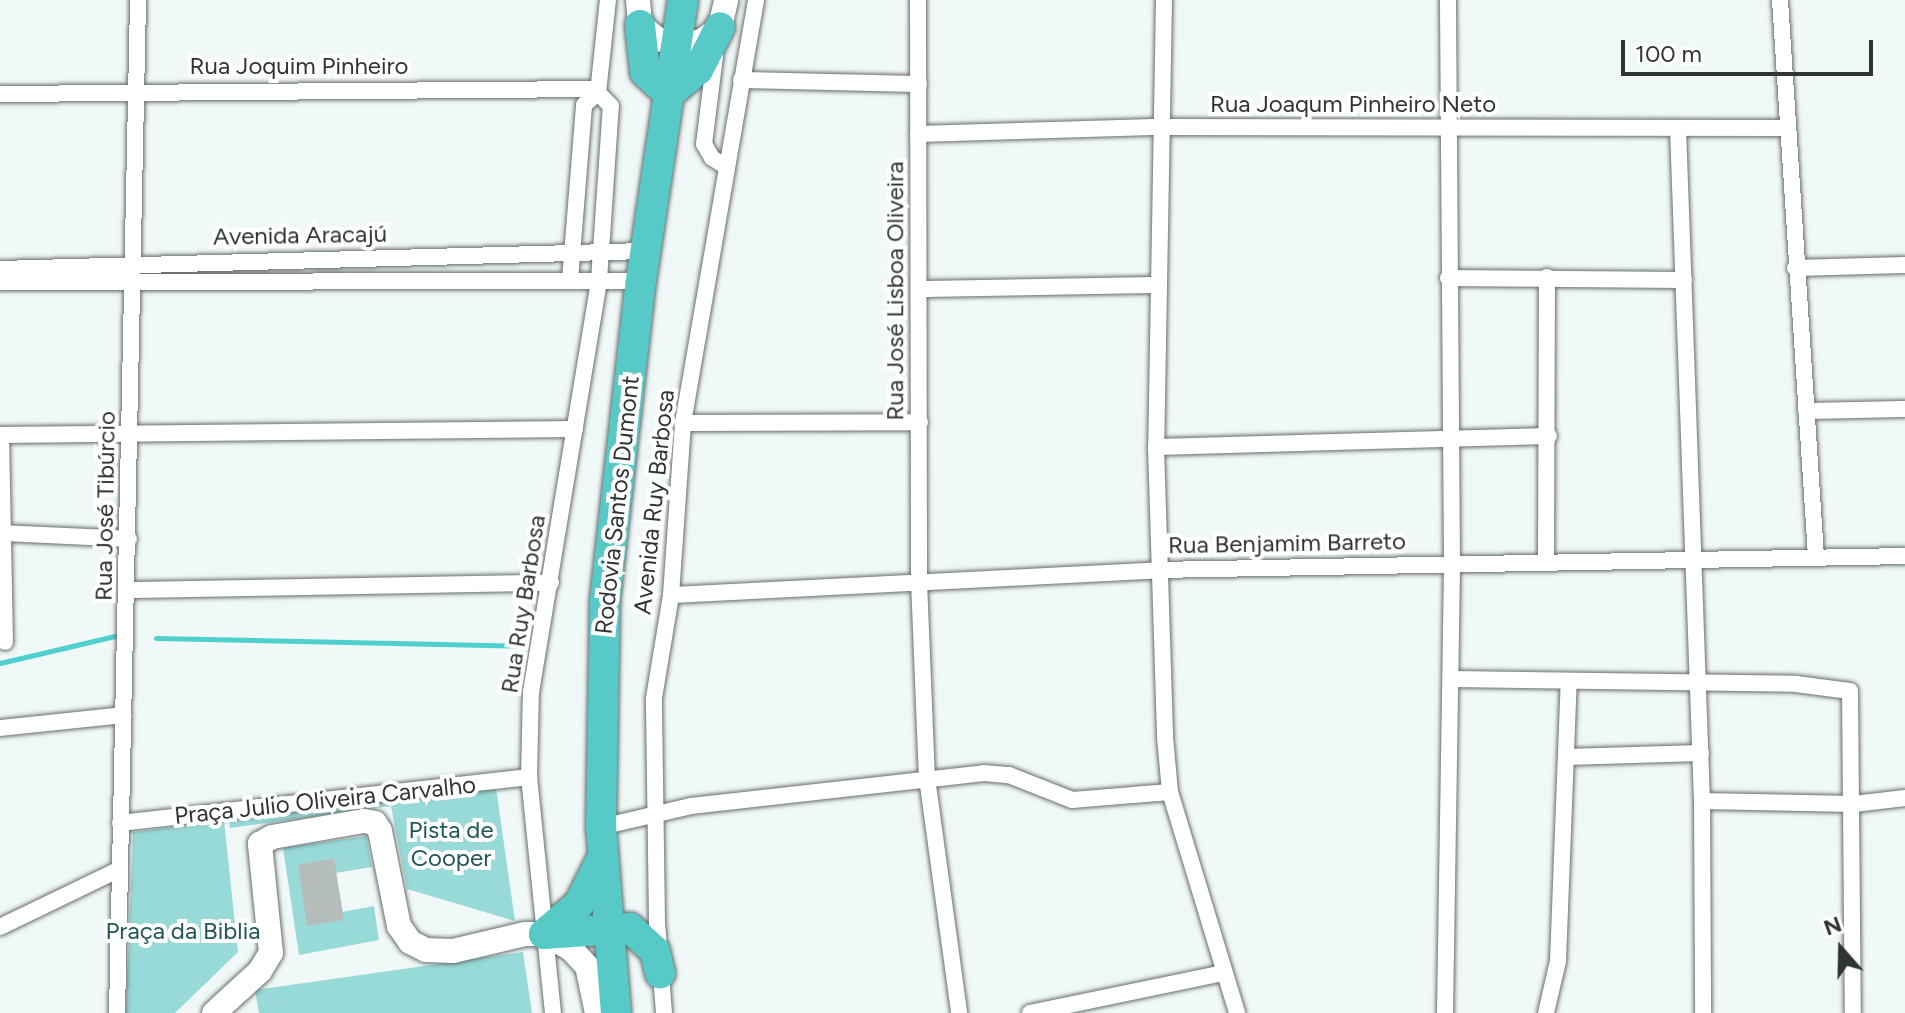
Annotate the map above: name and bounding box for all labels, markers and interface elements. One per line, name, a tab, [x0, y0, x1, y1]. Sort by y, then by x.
scale bar	[1625, 24, 1877, 74]
text: 100 m	[1635, 39, 1702, 68]
street label: Rua Joquim Pinheiro	[190, 52, 408, 80]
street label: Rua Joaqum Pinheiro Neto	[1210, 90, 1496, 118]
street label: Rua José Lisboa Oliveira	[881, 161, 909, 421]
street label: Avenida Aracajú	[213, 219, 387, 251]
street label: Rodovia Santos Dumont	[589, 374, 645, 636]
street label: Avenida Ruy Barbosa	[628, 388, 680, 616]
street label: Rua José Tibúrcio	[89, 411, 121, 601]
street label: Rua Ruy Barbosa	[495, 513, 551, 695]
street label: Rua Benjamim Barreto	[1168, 527, 1406, 559]
street label: Praça Julio Oliveira Carvalho	[173, 770, 477, 830]
park label: Pista de Cooper	[409, 816, 493, 872]
north arrow	[1801, 909, 1881, 989]
text: N	[1820, 910, 1845, 942]
park label: Praça da Biblia	[106, 917, 260, 945]

